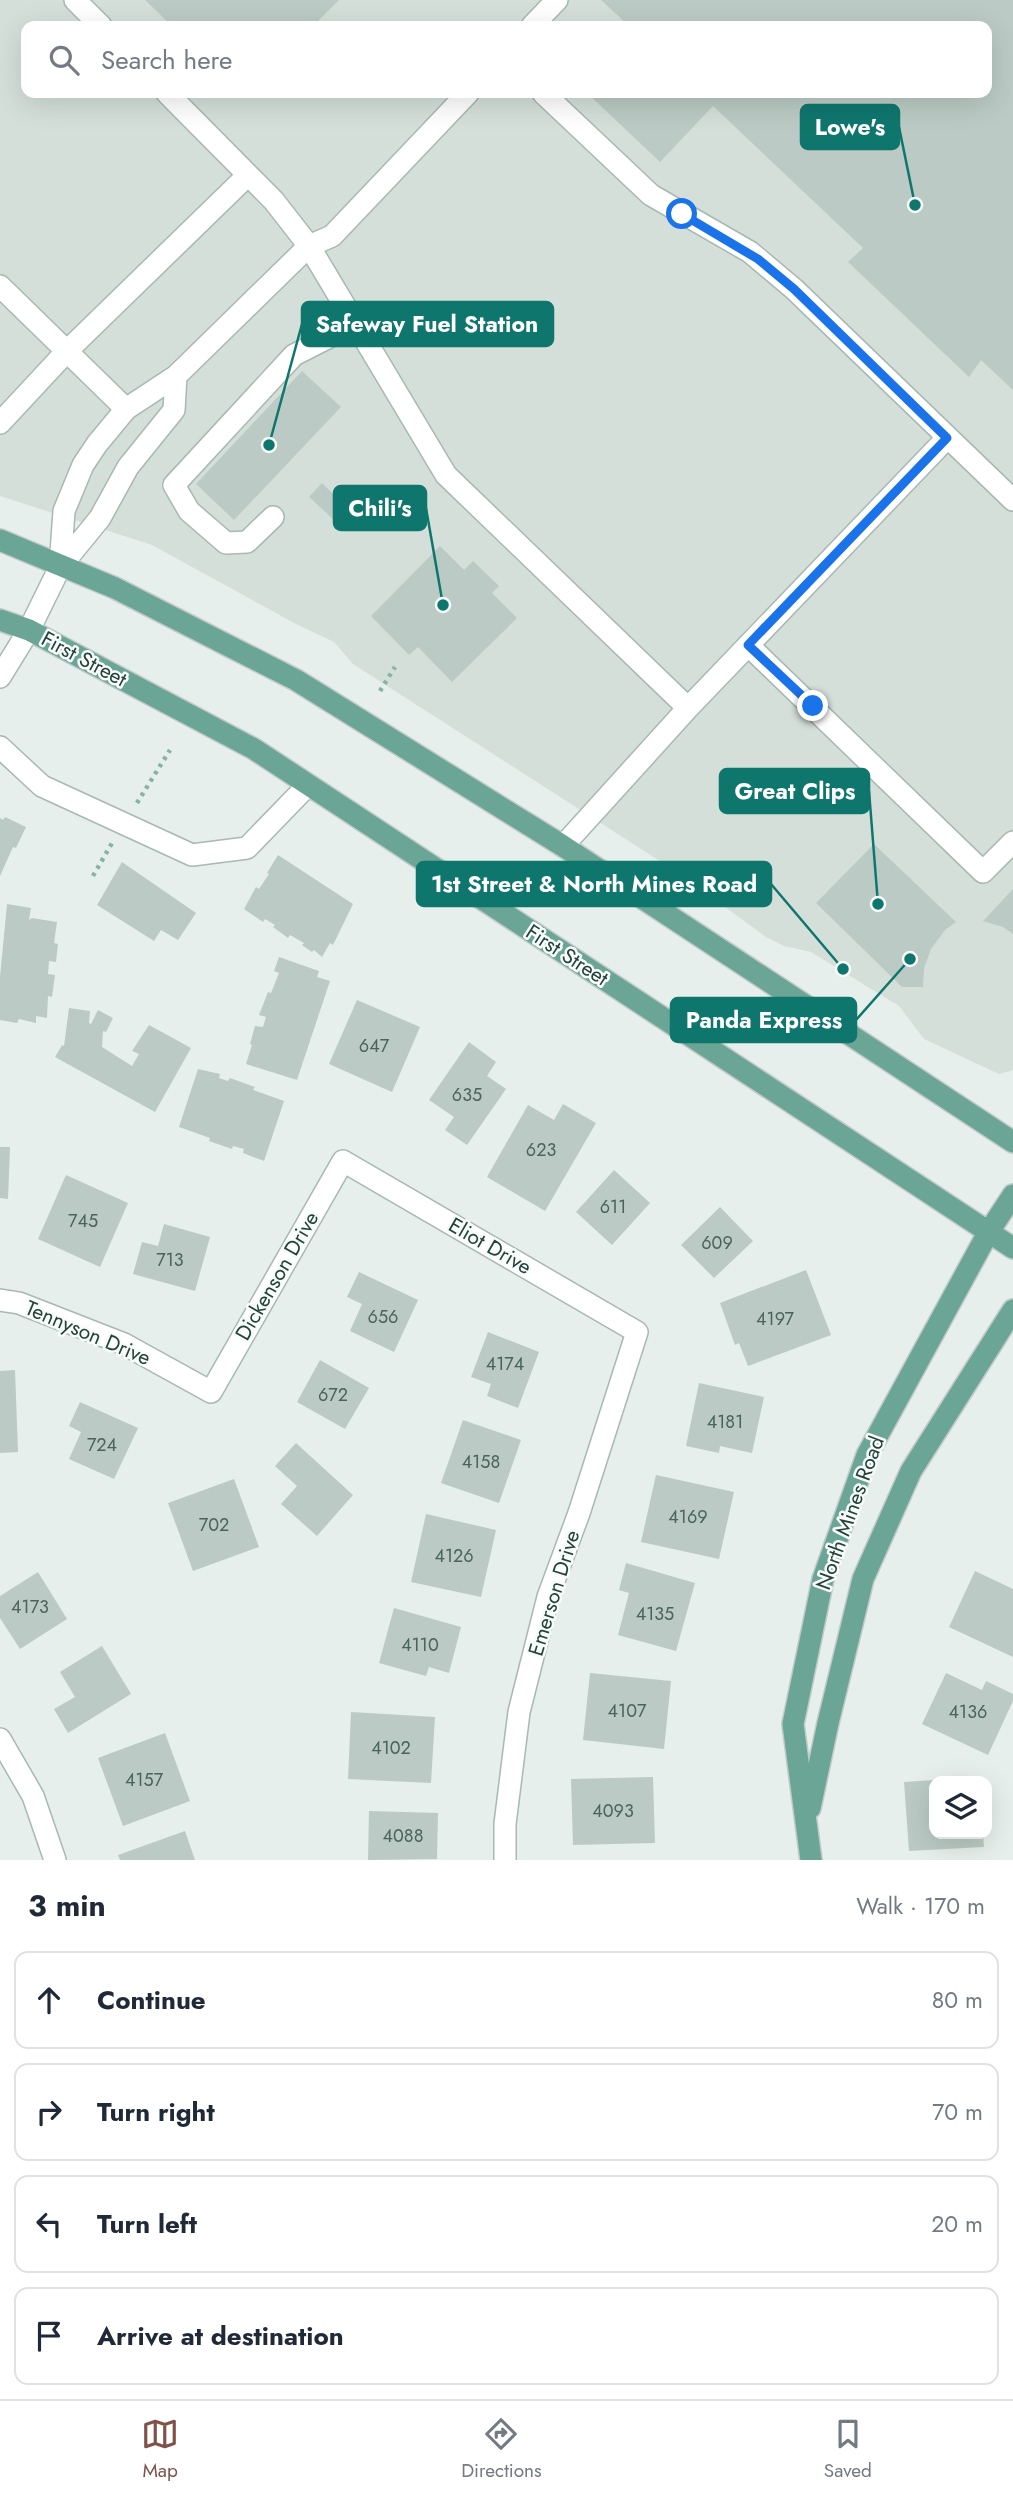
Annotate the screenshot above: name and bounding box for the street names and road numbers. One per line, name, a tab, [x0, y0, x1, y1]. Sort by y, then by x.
street label: First Street	[36, 624, 132, 694]
street label: First Street	[520, 917, 614, 993]
street label: Dickenson Drive	[228, 1206, 326, 1346]
street label: Eliot Drive	[443, 1210, 537, 1282]
street label: Tennyson Drive	[21, 1293, 156, 1373]
street label: North Mines Road	[808, 1432, 892, 1594]
street label: Emerson Drive	[521, 1526, 587, 1659]

